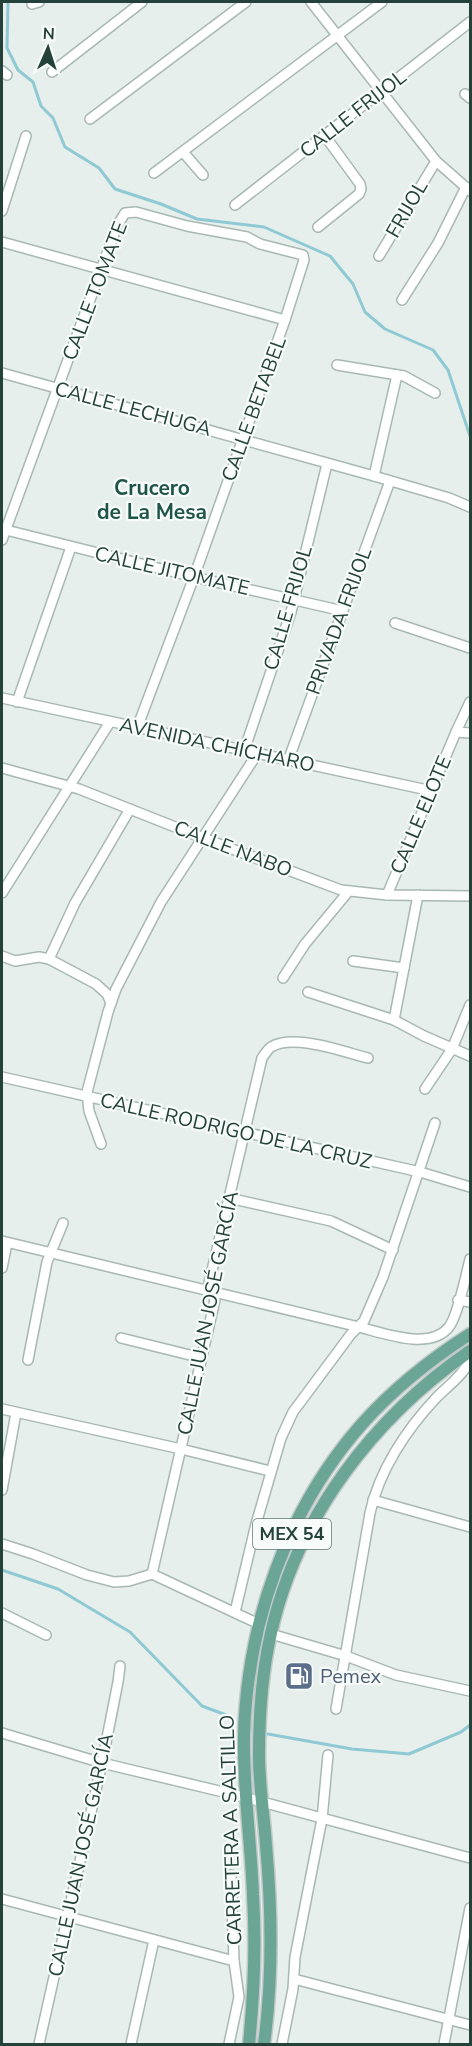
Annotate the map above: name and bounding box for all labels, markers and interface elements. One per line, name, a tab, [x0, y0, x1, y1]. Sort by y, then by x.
north arrow	[18, 18, 78, 78]
text: N	[42, 23, 55, 45]
street label: CALLE FRIJOL	[294, 64, 412, 164]
street label: FRIJOL	[380, 175, 434, 243]
street label: CALLE TOMATE	[56, 218, 134, 364]
street label: CALLE BETABEL	[215, 333, 293, 485]
street label: CALLE LECHUGA	[52, 375, 215, 443]
district label: Crucero de La Mesa	[97, 474, 207, 526]
street label: CALLE JITOMATE	[92, 540, 252, 602]
street label: CALLE FRIJOL	[257, 542, 319, 673]
street label: PRIVADA FRIJOL	[300, 543, 378, 698]
street label: AVENIDA CHÍCHARO	[117, 711, 317, 779]
street label: CALLE ELOTE	[384, 752, 458, 878]
street label: CALLE NABO	[170, 814, 296, 884]
street label: CALLE RODRIGO DE LA CRUZ	[97, 1087, 375, 1175]
street label: CALLE JUAN JOSÉ GARCÍA	[171, 1188, 245, 1437]
road number: MEX 54	[253, 1519, 331, 1549]
fuel station icon: Pemex	[283, 1660, 315, 1692]
place label: Pemex	[320, 1663, 382, 1690]
street label: CARRETERA A SALTILLO	[213, 1714, 249, 1946]
street label: CALLE JUAN JOSÉ GARCÍA	[42, 1730, 120, 1979]

